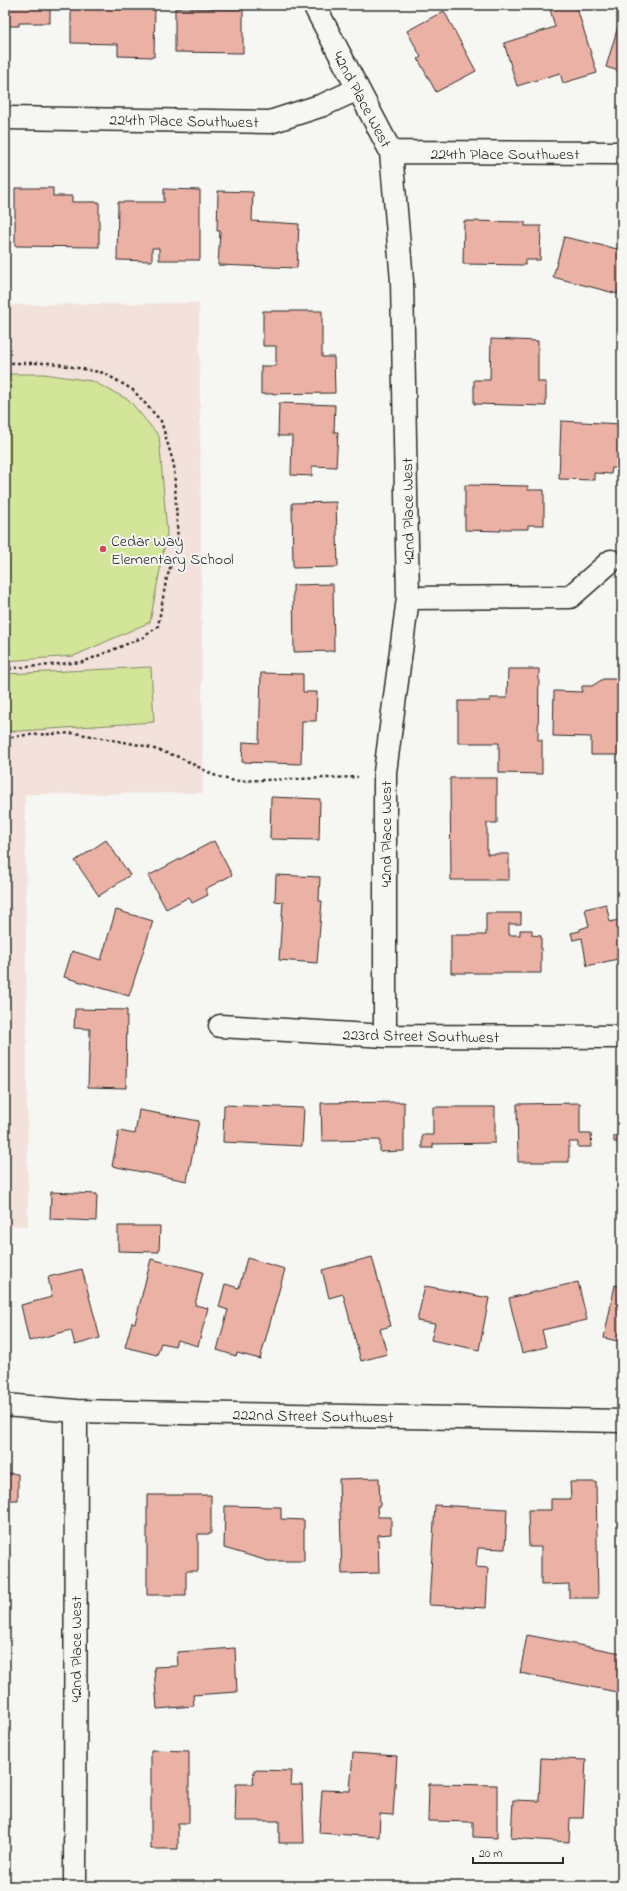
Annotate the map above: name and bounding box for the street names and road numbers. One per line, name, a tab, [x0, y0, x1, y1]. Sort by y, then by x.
street label: 42nd Place West	[326, 47, 397, 153]
street label: 224th Place Southwest	[109, 109, 259, 135]
street label: 224th Place Southwest	[430, 143, 580, 167]
street label: 42nd Place West	[396, 457, 422, 564]
street label: 42nd Place West	[375, 780, 399, 887]
street label: 223rd Street Southwest	[342, 1024, 500, 1050]
street label: 222nd Street Southwest	[232, 1404, 394, 1430]
street label: 42nd Place West	[65, 1595, 89, 1702]

